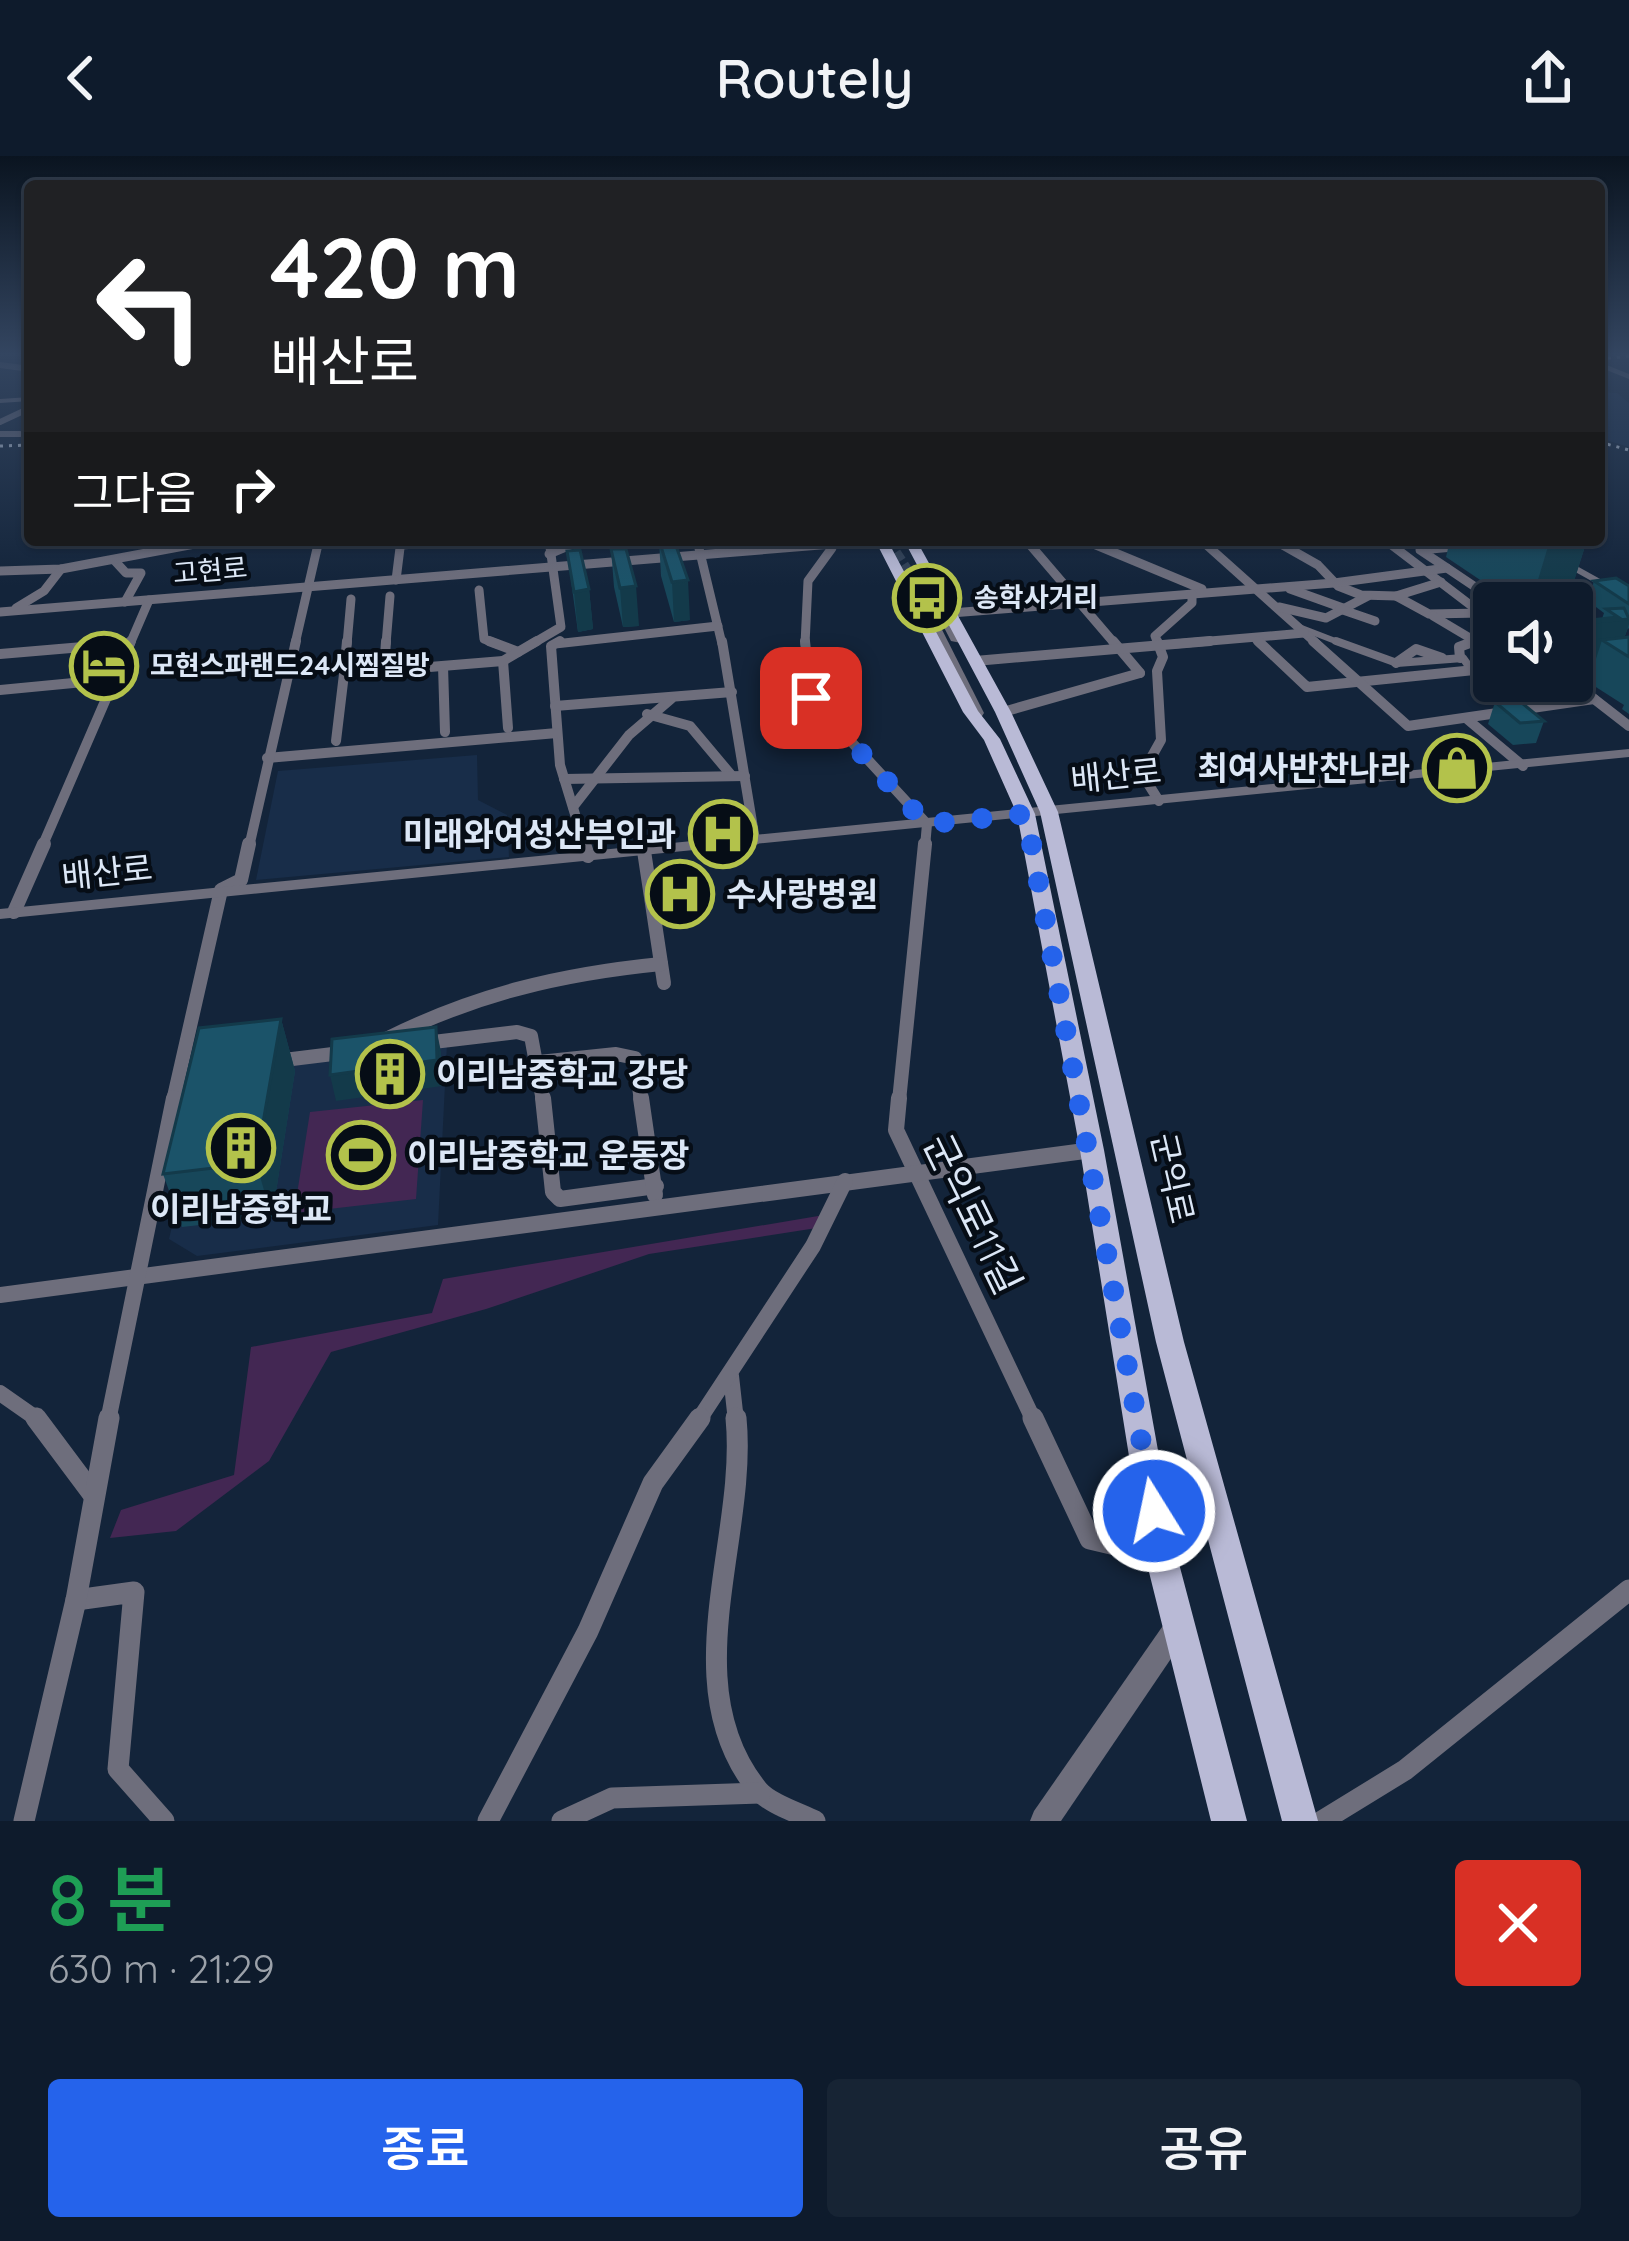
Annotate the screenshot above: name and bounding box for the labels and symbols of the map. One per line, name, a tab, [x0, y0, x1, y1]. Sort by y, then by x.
street label: 고현로	[171, 550, 249, 590]
bus stop icon: 송학사거리	[892, 563, 962, 633]
place label: 송학사거리	[974, 580, 1098, 614]
hotel icon: 모현스파랜드24시찜질방	[69, 631, 139, 701]
pin	[760, 647, 862, 749]
place label: 모현스파랜드24시찜질방	[150, 648, 430, 682]
shop icon: 최여사반찬나라	[1422, 733, 1492, 803]
place label: 최여사반찬나라	[1197, 747, 1410, 788]
street label: 배산로	[1069, 749, 1163, 800]
hospital icon: 미래와여성산부인과	[688, 799, 758, 869]
place label: 미래와여성산부인과	[403, 813, 676, 854]
street label: 배산로	[60, 846, 154, 897]
hospital icon: 수사랑병원	[645, 859, 715, 929]
place label: 수사랑병원	[726, 873, 878, 914]
building icon: 이리남중학교 강당	[355, 1039, 425, 1109]
place label: 이리남중학교 강당	[436, 1053, 688, 1094]
building icon: 이리남중학교	[206, 1113, 276, 1183]
sports icon: 이리남중학교 운동장	[326, 1120, 396, 1190]
street label: 군익로11길	[914, 1126, 1033, 1302]
street label: 군익로	[1143, 1129, 1204, 1227]
place label: 이리남중학교 운동장	[407, 1134, 689, 1175]
place label: 이리남중학교	[150, 1188, 332, 1229]
position arrow	[1091, 1448, 1217, 1574]

